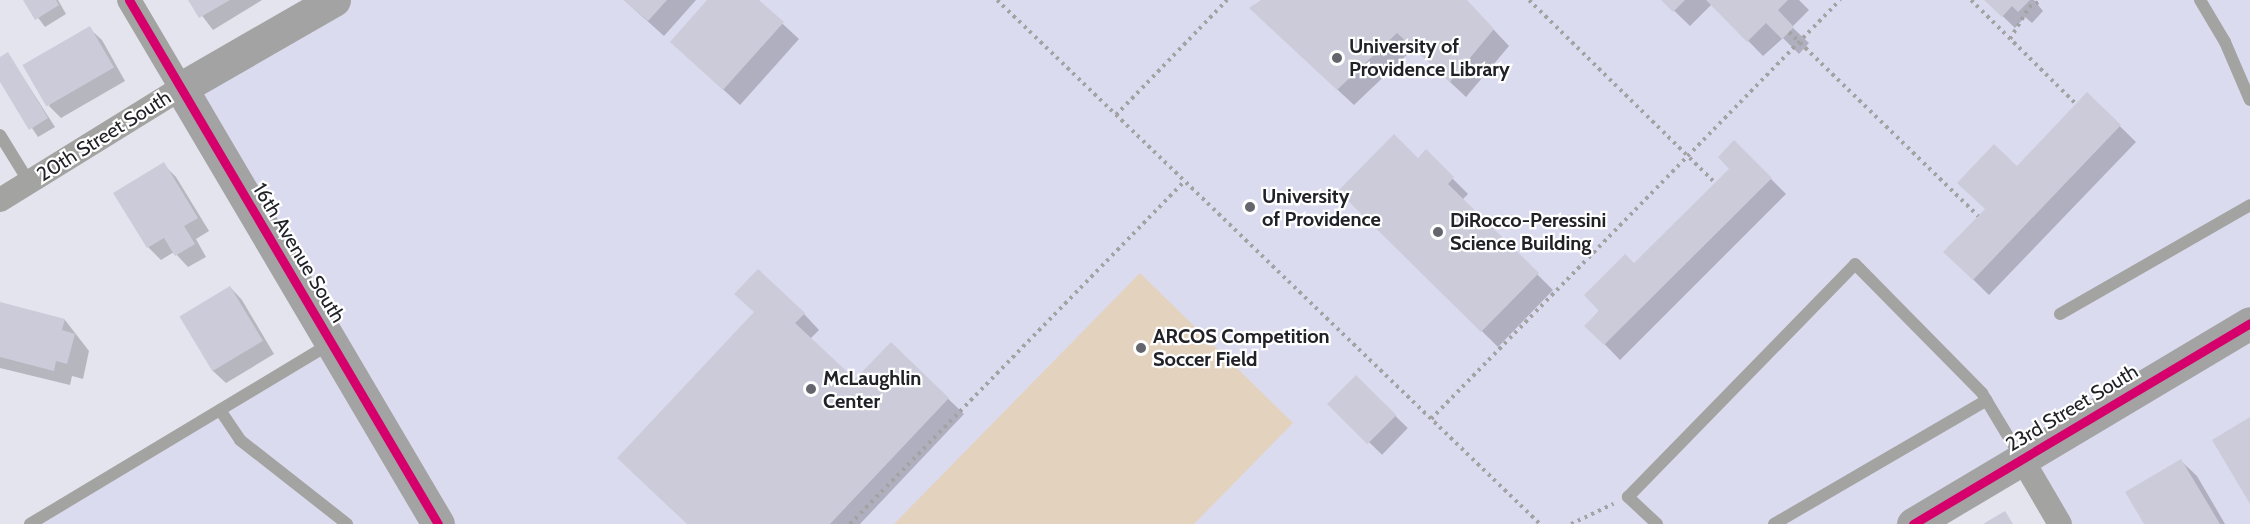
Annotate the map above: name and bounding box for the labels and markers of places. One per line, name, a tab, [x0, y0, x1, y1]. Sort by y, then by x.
place label: University of Providence Library	[1349, 34, 1510, 81]
marker: University of Providence Library	[1330, 51, 1344, 65]
place label: University of Providence	[1262, 184, 1381, 231]
marker: University of Providence	[1243, 200, 1257, 214]
place label: DiRocco-Peressini Science Building	[1450, 208, 1606, 255]
marker: DiRocco-Peressini Science Building	[1431, 225, 1445, 239]
place label: ARCOS Competition Soccer Field	[1153, 324, 1330, 371]
marker: ARCOS Competition Soccer Field	[1134, 341, 1148, 355]
place label: McLaughlin Center	[823, 366, 921, 413]
marker: McLaughlin Center	[804, 382, 818, 396]

